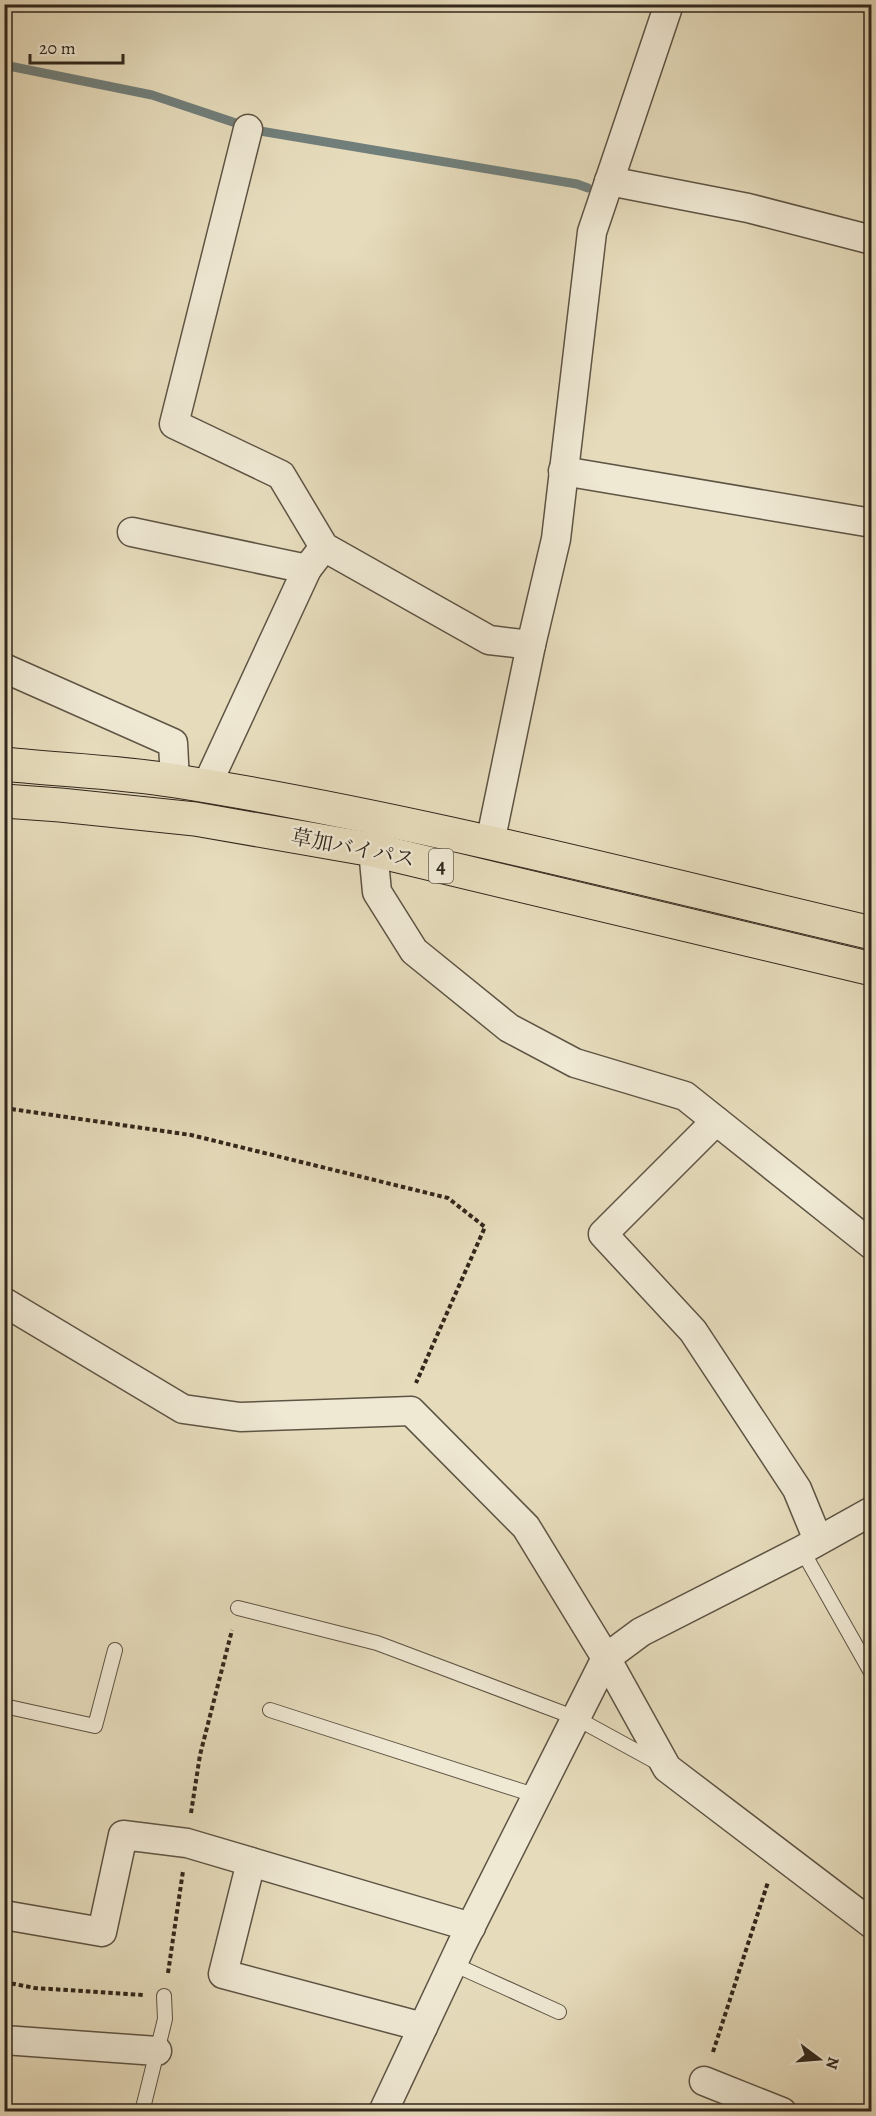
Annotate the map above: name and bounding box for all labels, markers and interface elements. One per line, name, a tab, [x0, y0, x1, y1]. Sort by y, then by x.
scale bar	[30, 27, 123, 65]
text: 20 m	[39, 36, 76, 60]
street label: 草加バイパス	[289, 822, 417, 874]
road number: 4	[429, 849, 453, 883]
north arrow	[789, 2029, 849, 2089]
text: N	[820, 2054, 845, 2072]

